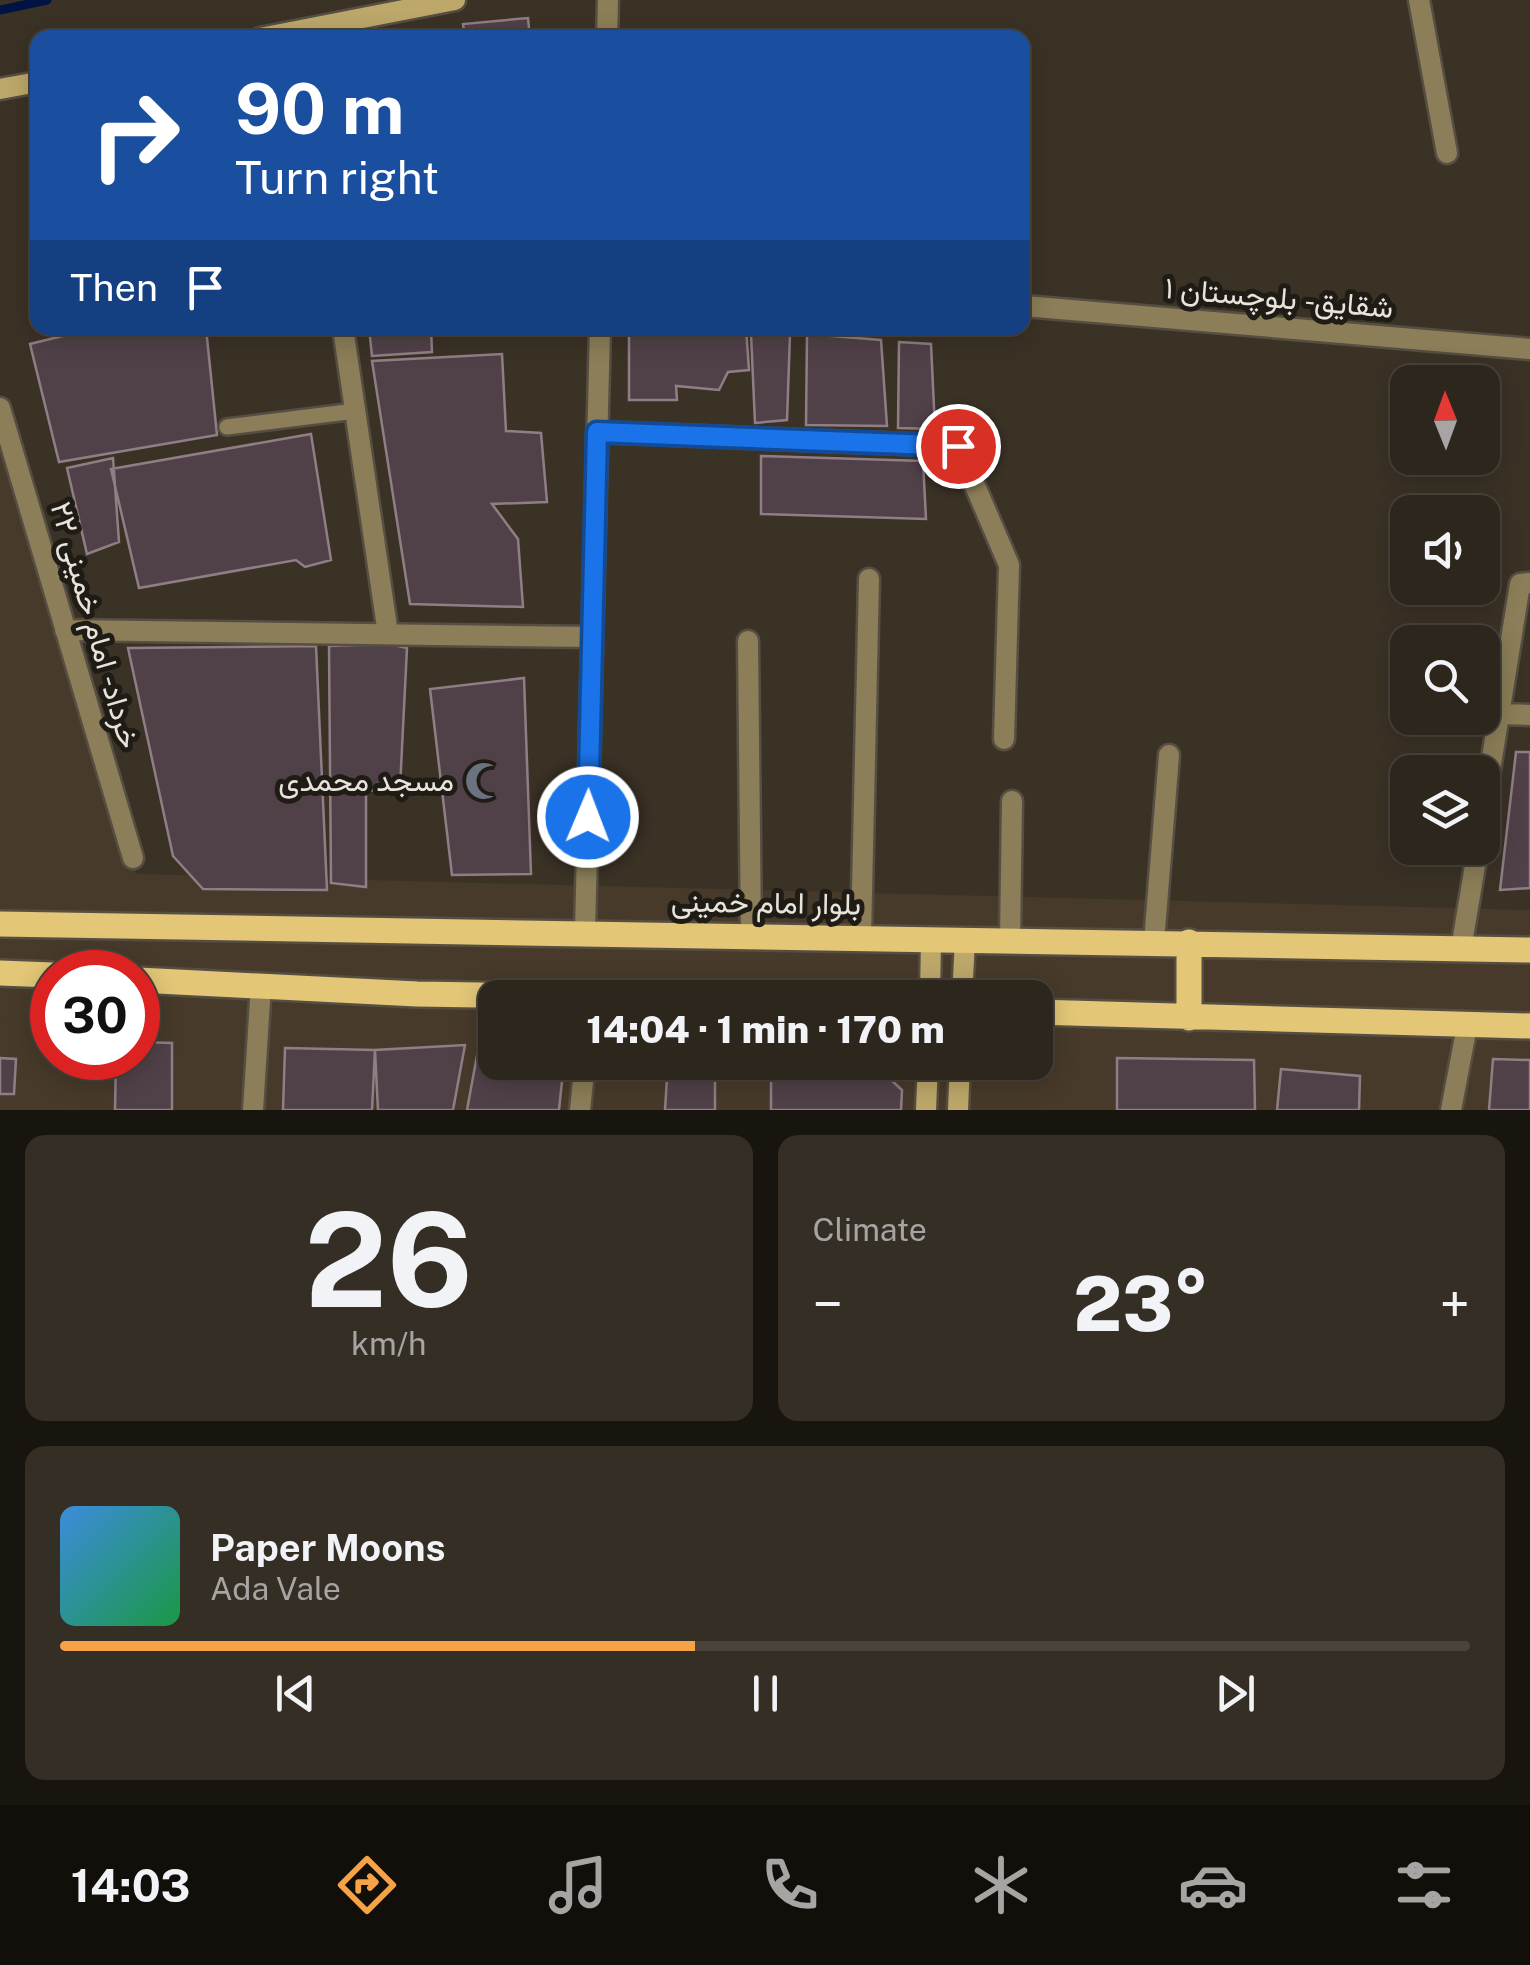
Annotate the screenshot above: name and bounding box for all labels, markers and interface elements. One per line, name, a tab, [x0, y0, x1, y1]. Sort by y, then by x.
text: 90 m	[235, 67, 405, 150]
icon: right	[70, 70, 200, 200]
text: Turn right	[235, 151, 439, 204]
icon: arrive	[178, 260, 233, 315]
text: Then	[70, 265, 158, 310]
street label: شقایق - بلوچستان ۱	[1163, 269, 1395, 328]
north arrow	[1390, 365, 1500, 475]
map controls	[1390, 365, 1500, 865]
pin	[916, 404, 1001, 489]
icon: arrive	[931, 419, 986, 474]
button: sound	[1390, 495, 1500, 605]
street label: خرداد - امام خمینی ۲۲	[42, 497, 148, 753]
button: search	[1390, 625, 1500, 735]
button: layers	[1390, 755, 1500, 865]
mosque icon: مسجد محمدی	[463, 760, 505, 802]
place label: مسجد محمدی	[278, 762, 454, 799]
position arrow	[536, 765, 640, 869]
street label: بلوار امام خمینی	[671, 882, 861, 924]
speed limit sign: 30	[30, 950, 160, 1080]
text: 14:04 · 1 min · 170 m	[586, 1007, 945, 1052]
text: 26	[305, 1184, 473, 1336]
text: Climate	[813, 1211, 927, 1248]
text: 23°	[1073, 1260, 1209, 1348]
text: −	[813, 1272, 843, 1336]
text: +	[1440, 1272, 1470, 1336]
text: km/h	[351, 1325, 426, 1362]
text: Paper Moons	[210, 1525, 445, 1570]
text: Ada Vale	[210, 1570, 341, 1607]
icon: previous	[268, 1666, 323, 1721]
icon: pause	[738, 1666, 793, 1721]
icon: next	[1208, 1666, 1263, 1721]
icon: directions	[332, 1850, 402, 1920]
icon: music	[543, 1850, 613, 1920]
icon: phone	[755, 1850, 825, 1920]
icon: climate	[966, 1850, 1036, 1920]
icon: car	[1178, 1850, 1248, 1920]
icon: filters	[1389, 1850, 1459, 1920]
text: 14:03	[71, 1859, 190, 1912]

